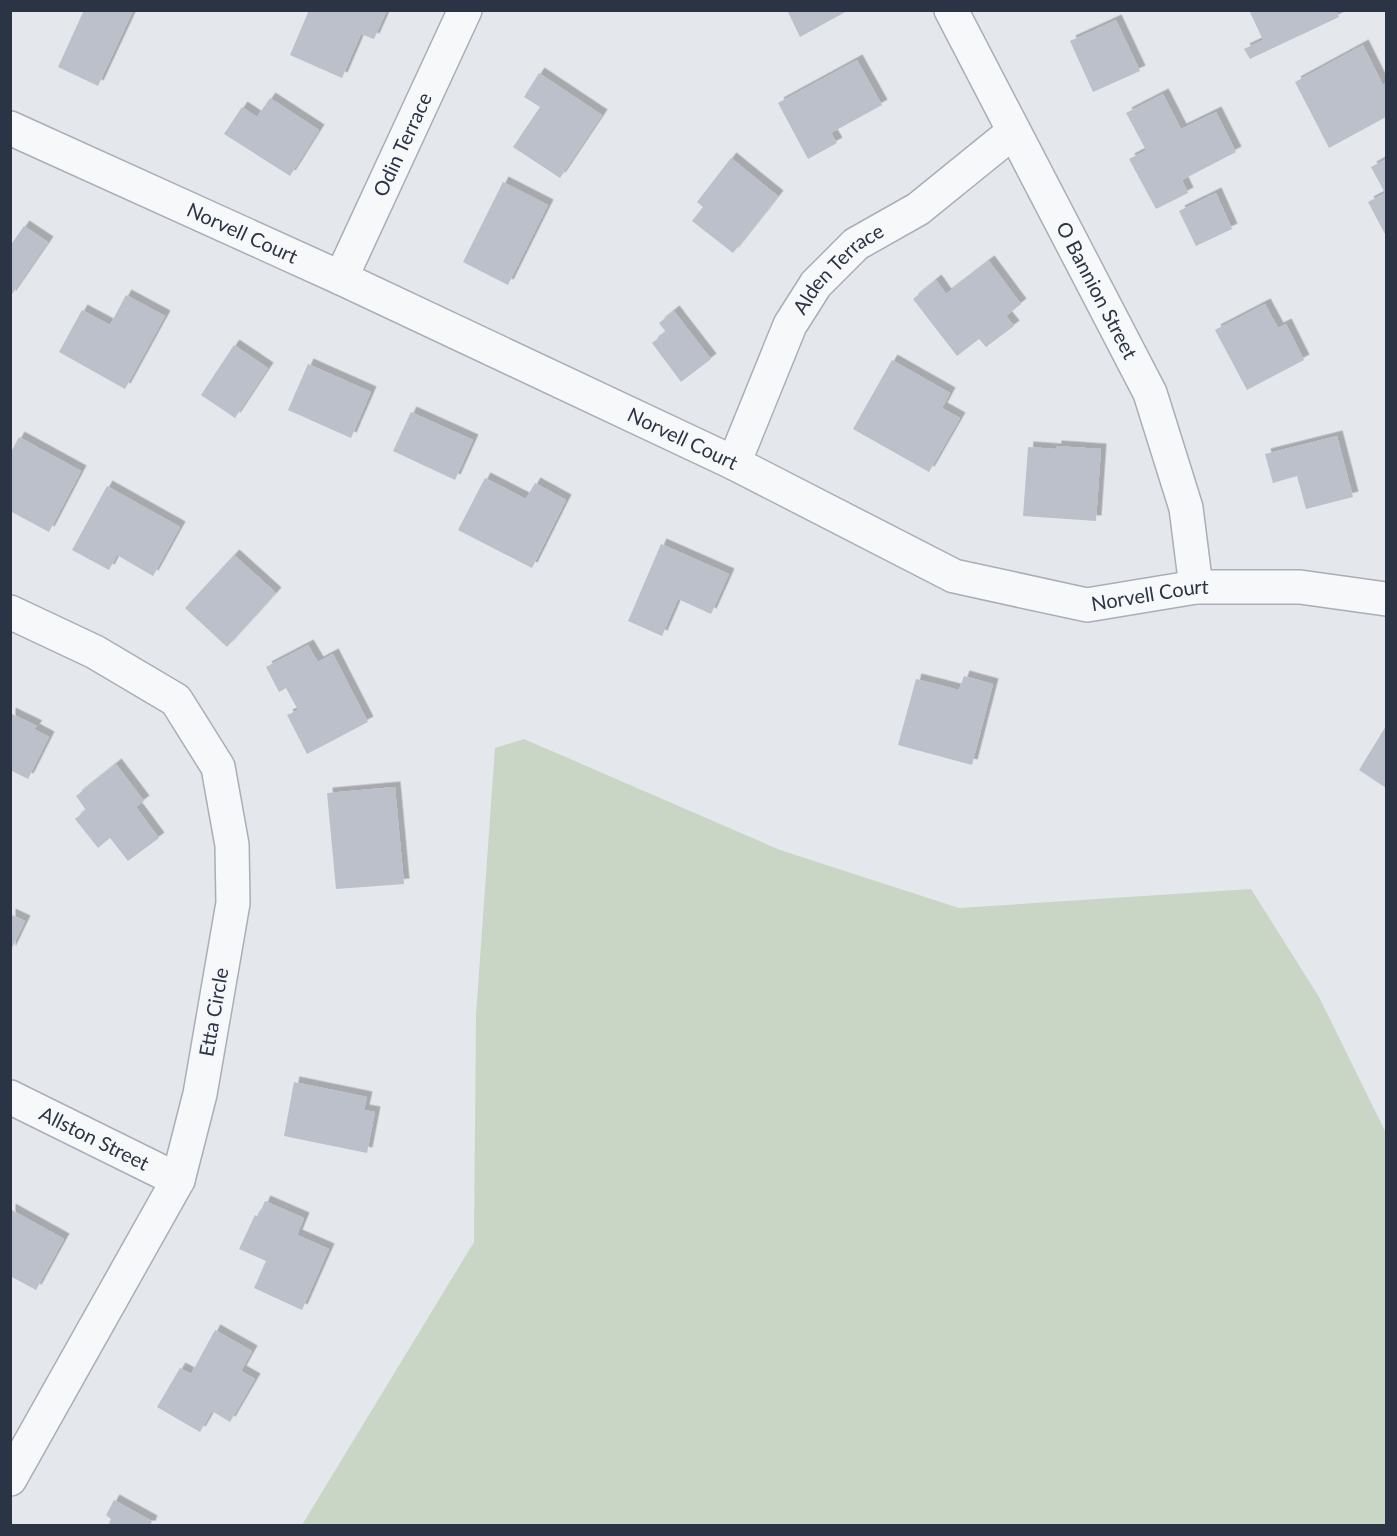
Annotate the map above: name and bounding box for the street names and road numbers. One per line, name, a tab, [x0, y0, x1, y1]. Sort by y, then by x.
street label: Odin Terrace	[367, 88, 436, 200]
street label: Norvell Court	[184, 197, 302, 268]
street label: O Bannion Street	[1052, 217, 1143, 363]
street label: Alden Terrace	[787, 218, 887, 318]
street label: Norvell Court	[624, 402, 742, 474]
street label: Norvell Court	[1089, 574, 1209, 615]
street label: Etta Circle	[193, 966, 233, 1058]
street label: Allston Street	[36, 1101, 153, 1175]

